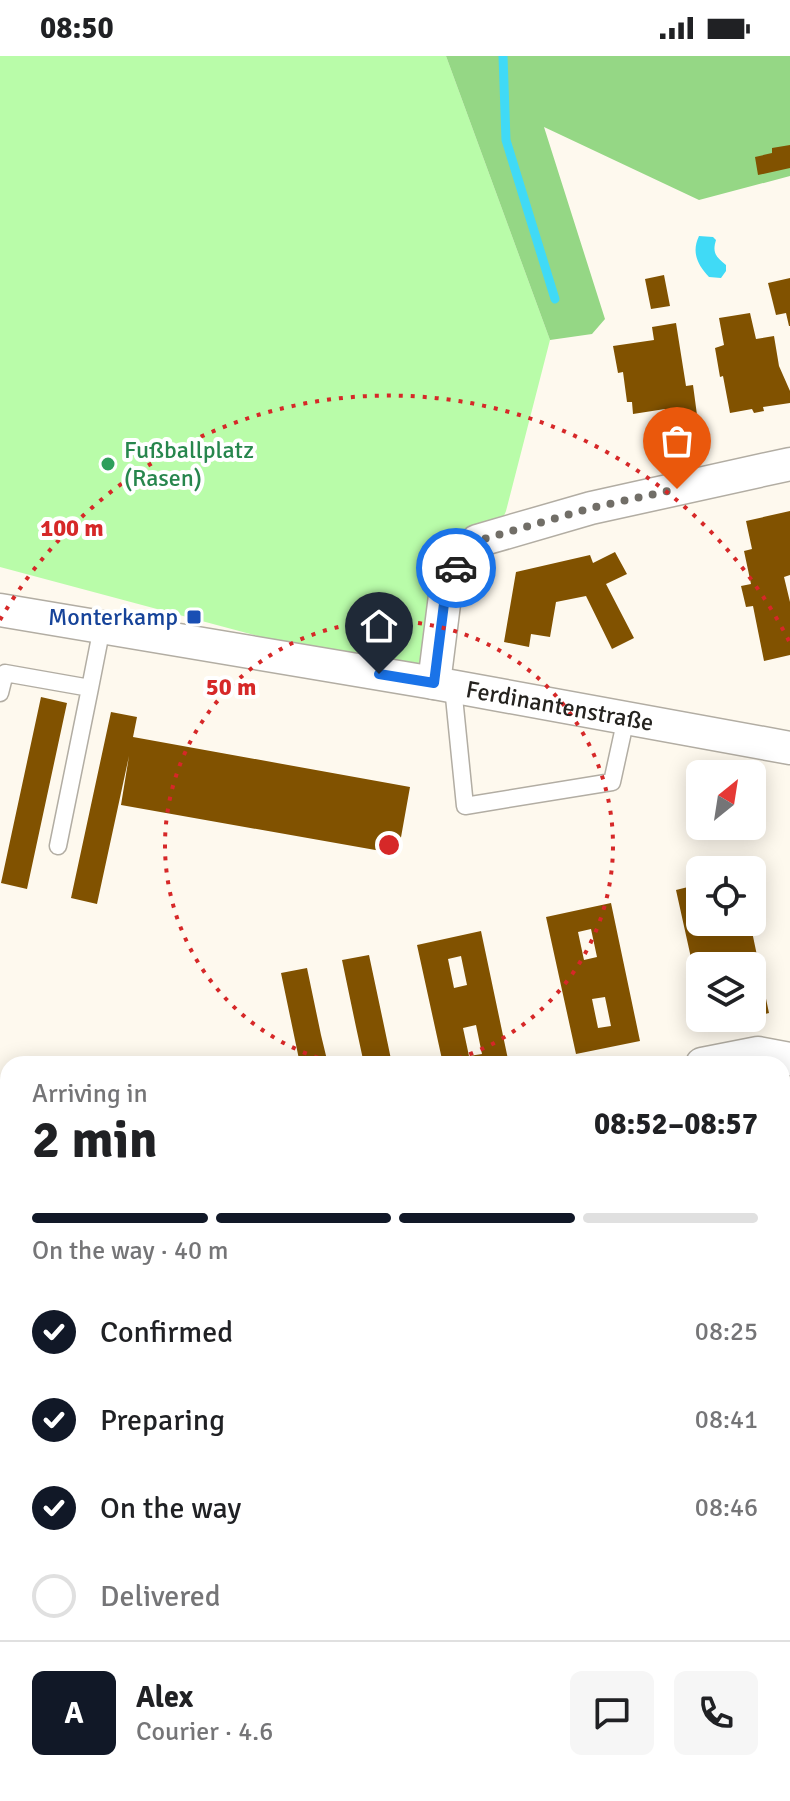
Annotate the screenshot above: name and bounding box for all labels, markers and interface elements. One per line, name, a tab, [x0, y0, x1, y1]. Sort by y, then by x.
text: 08:50	[40, 10, 114, 47]
pin	[643, 407, 711, 489]
icon: bag	[655, 419, 699, 463]
place label: Fußballplatz (Rasen)	[124, 435, 254, 493]
marker: Fußballplatz (Rasen)	[99, 455, 117, 473]
text: 100 m	[40, 513, 104, 543]
courier	[416, 528, 496, 608]
icon: car	[434, 546, 478, 590]
pin	[345, 592, 413, 674]
place label: Monterkamp	[48, 602, 178, 632]
icon: home	[357, 604, 401, 648]
marker: Monterkamp	[185, 608, 203, 626]
text: 50 m	[206, 672, 256, 702]
street label: Ferdinantenstraße	[464, 674, 656, 738]
north arrow	[686, 760, 766, 840]
map controls	[686, 760, 766, 1032]
centre of rings	[375, 831, 403, 859]
button: locate	[686, 856, 766, 936]
button: layers	[686, 952, 766, 1032]
text: Arriving in	[32, 1078, 148, 1110]
text: 08:52–08:57	[594, 1106, 758, 1143]
text: 2 min	[32, 1108, 158, 1172]
text: On the way · 40 m	[32, 1235, 228, 1267]
icon: check	[32, 1310, 76, 1354]
text: Confirmed	[100, 1314, 233, 1351]
text: 08:25	[695, 1316, 758, 1348]
icon: check	[32, 1398, 76, 1442]
text: Preparing	[100, 1402, 225, 1439]
text: 08:41	[695, 1404, 758, 1436]
icon: check	[32, 1486, 76, 1530]
text: On the way	[100, 1490, 241, 1527]
text: 08:46	[695, 1492, 758, 1524]
text: Delivered	[100, 1578, 221, 1615]
button: chat	[570, 1671, 654, 1755]
button: phone	[674, 1671, 758, 1755]
text: Alex	[136, 1679, 193, 1716]
text: A	[64, 1695, 84, 1732]
text: Courier · 4.6	[136, 1716, 273, 1748]

